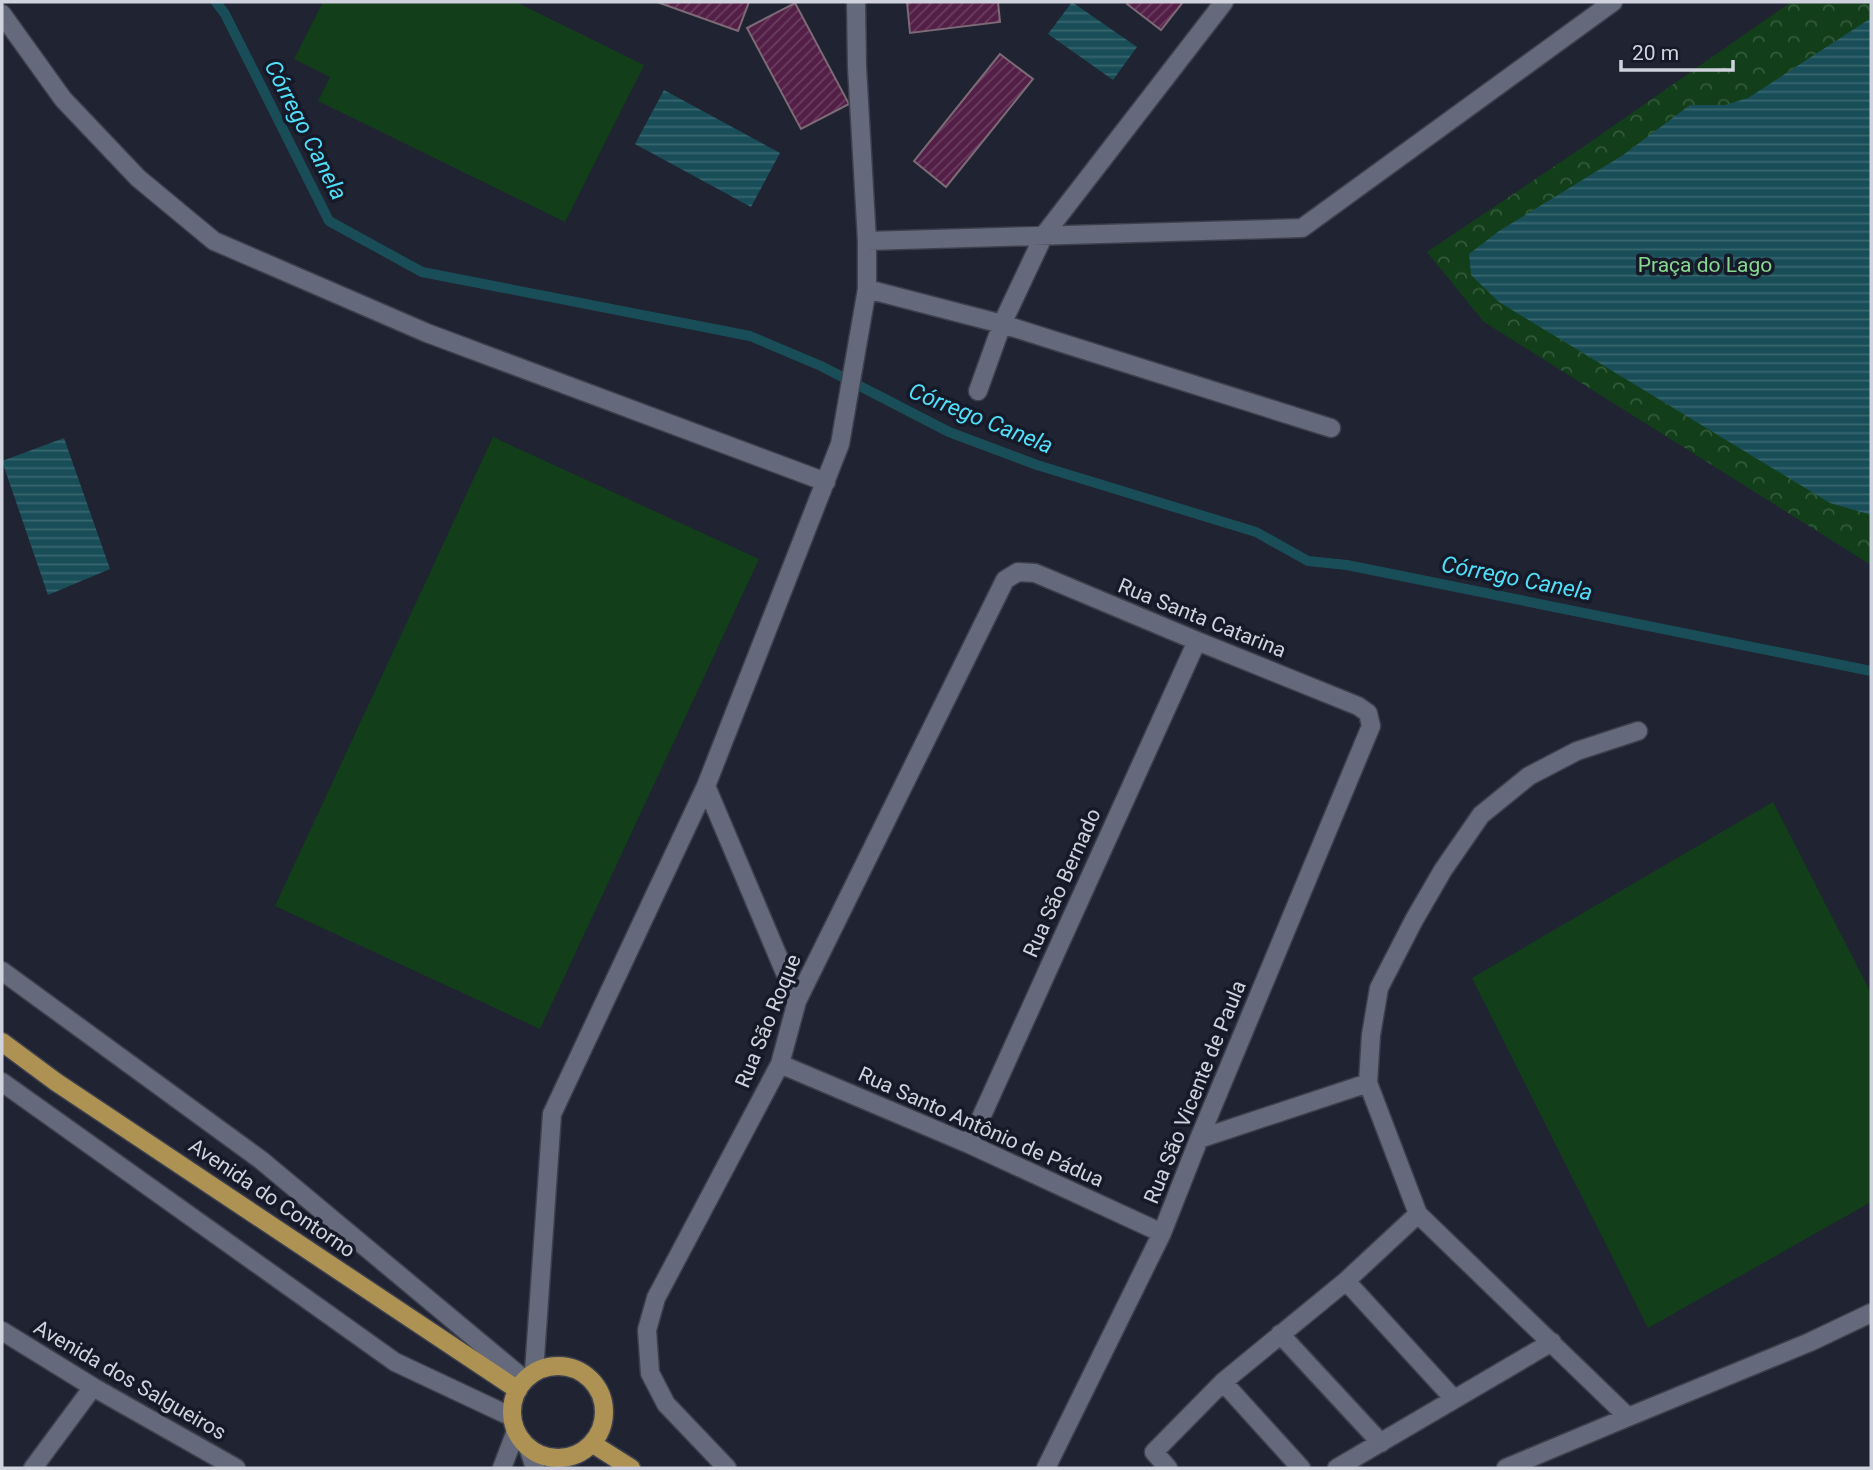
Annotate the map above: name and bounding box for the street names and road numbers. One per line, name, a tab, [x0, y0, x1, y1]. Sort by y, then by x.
street label: Rua Santa Catarina	[1115, 573, 1289, 663]
street label: Rua São Bernado	[1018, 805, 1106, 961]
street label: Rua São Roque	[730, 951, 806, 1091]
street label: Rua São Vicente de Paula	[1139, 977, 1251, 1207]
street label: Rua Santo Antônio de Pádua	[855, 1062, 1107, 1192]
street label: Avenida do Contorno	[184, 1133, 360, 1263]
street label: Avenida dos Salgueiros	[30, 1315, 230, 1445]

